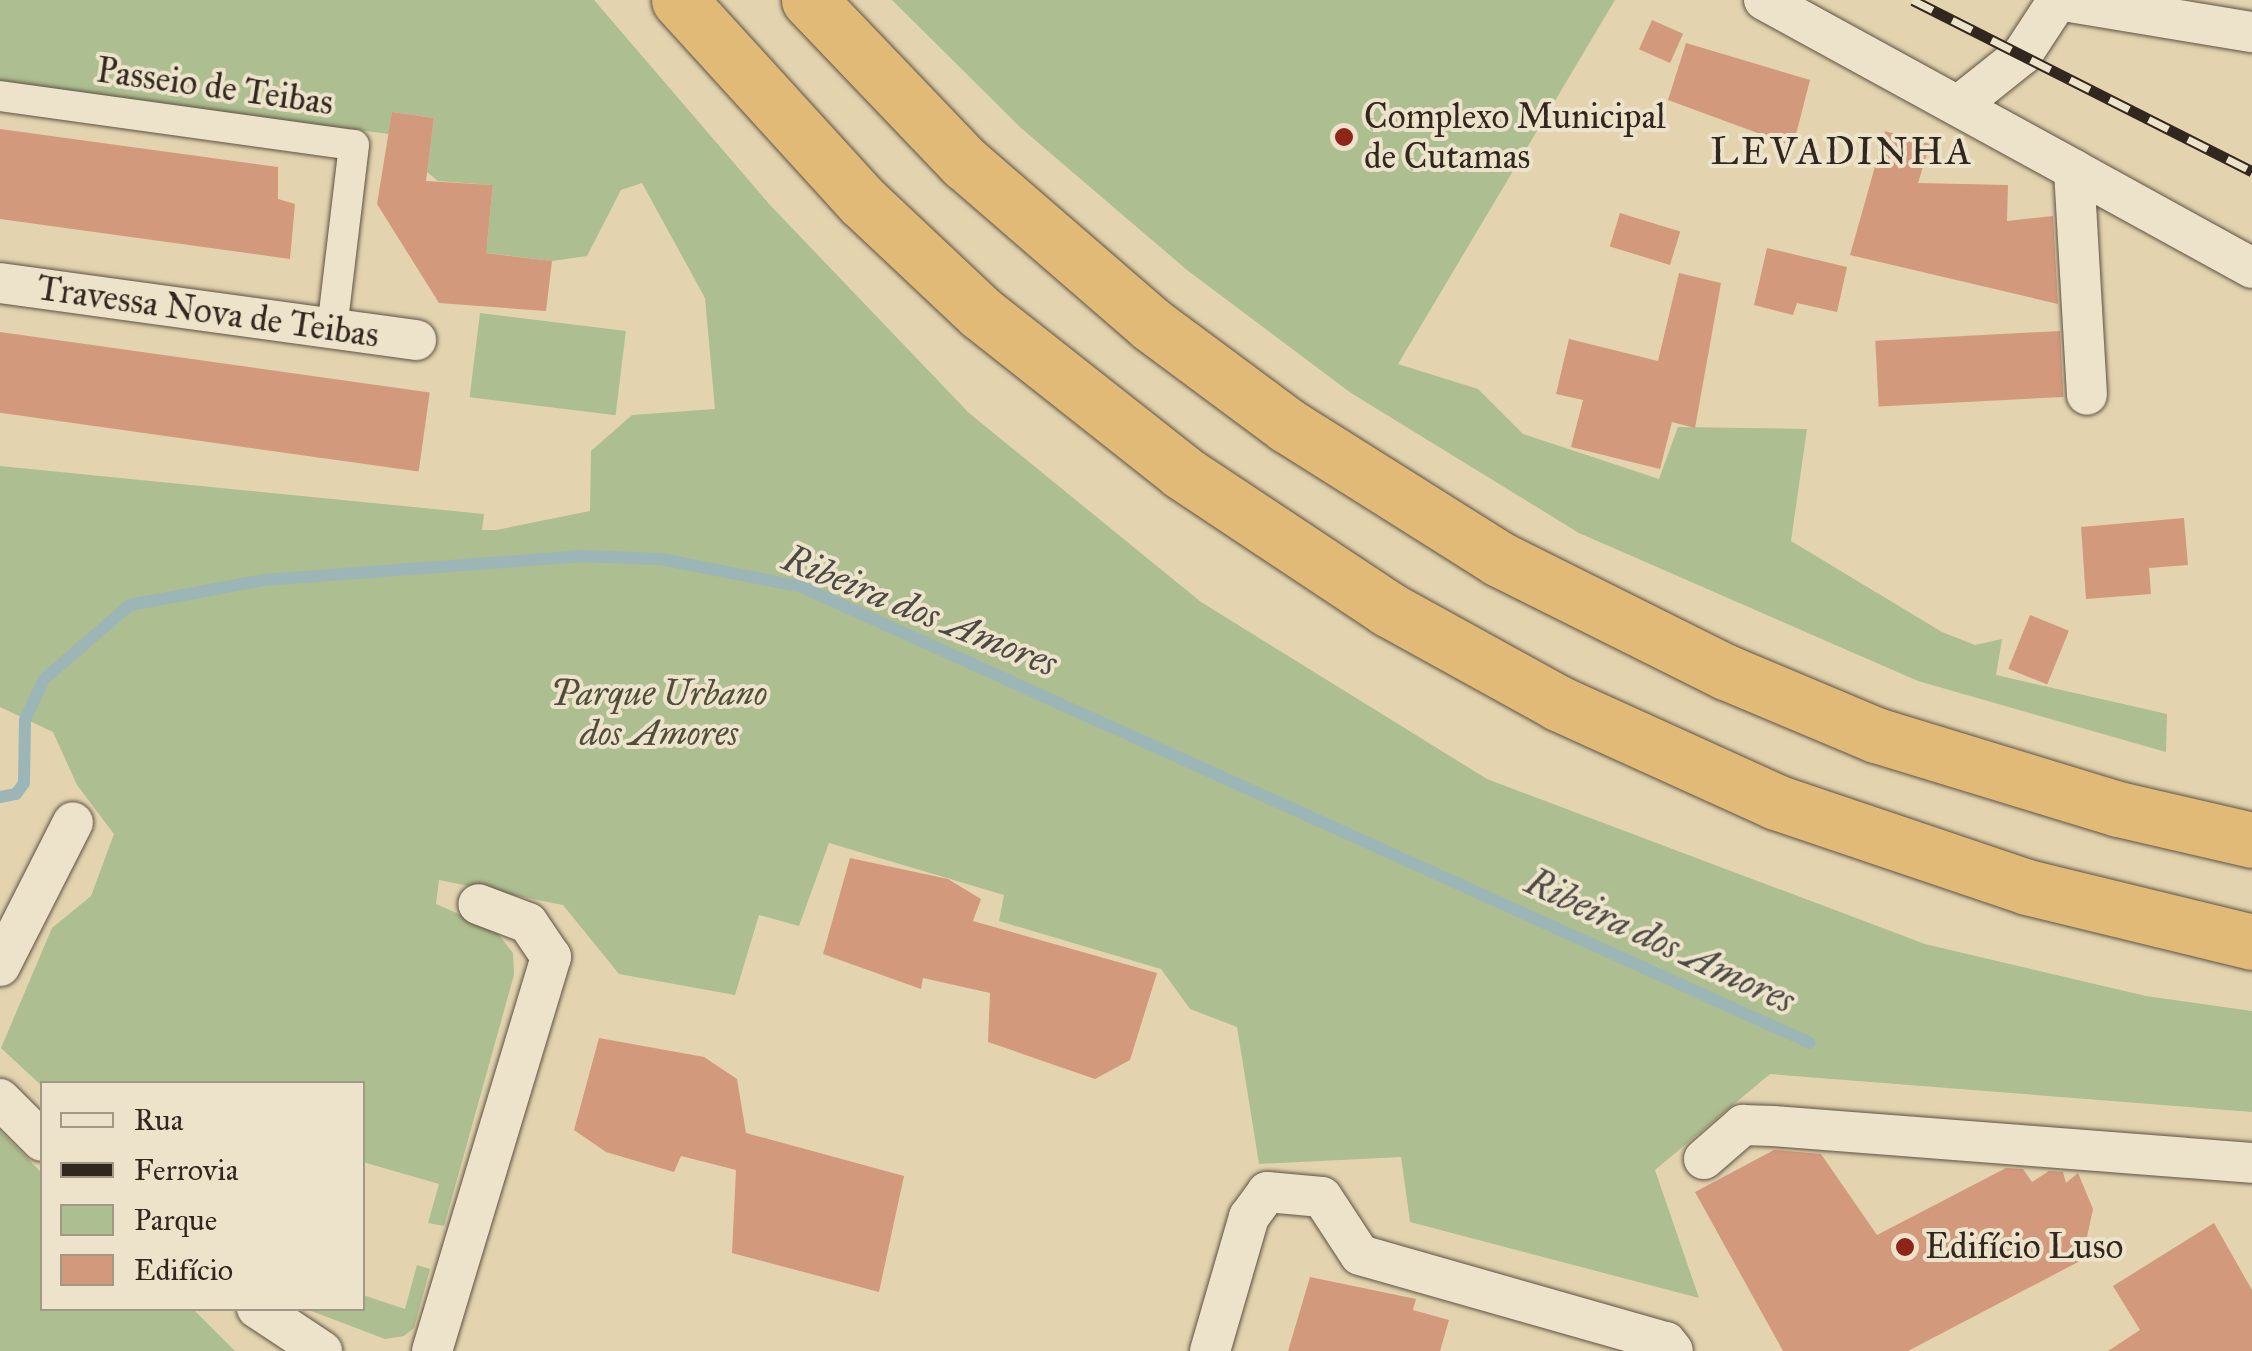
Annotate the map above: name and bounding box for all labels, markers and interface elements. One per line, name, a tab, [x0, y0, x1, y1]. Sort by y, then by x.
street label: Passeio de Teibas	[94, 50, 336, 124]
place label: Complexo Municipal de Cutamas	[1364, 96, 1666, 178]
marker: Complexo Municipal de Cutamas	[1333, 126, 1355, 148]
district label: LEVADINHA	[1710, 129, 1974, 175]
street label: Travessa Nova de Teibas	[34, 267, 382, 357]
water label: Ribeira dos Amores	[776, 535, 1064, 687]
park label: Parque Urbano dos Amores	[551, 673, 767, 755]
water label: Ribeira dos Amores	[1518, 859, 1802, 1023]
legend	[40, 1081, 365, 1311]
text: Rua	[134, 1102, 184, 1138]
text: Ferrovia	[134, 1152, 238, 1188]
text: Parque	[134, 1202, 217, 1238]
place label: Edifício Luso	[1925, 1226, 2123, 1268]
marker: Edifício Luso	[1894, 1236, 1916, 1258]
text: Edifício	[134, 1252, 233, 1288]

